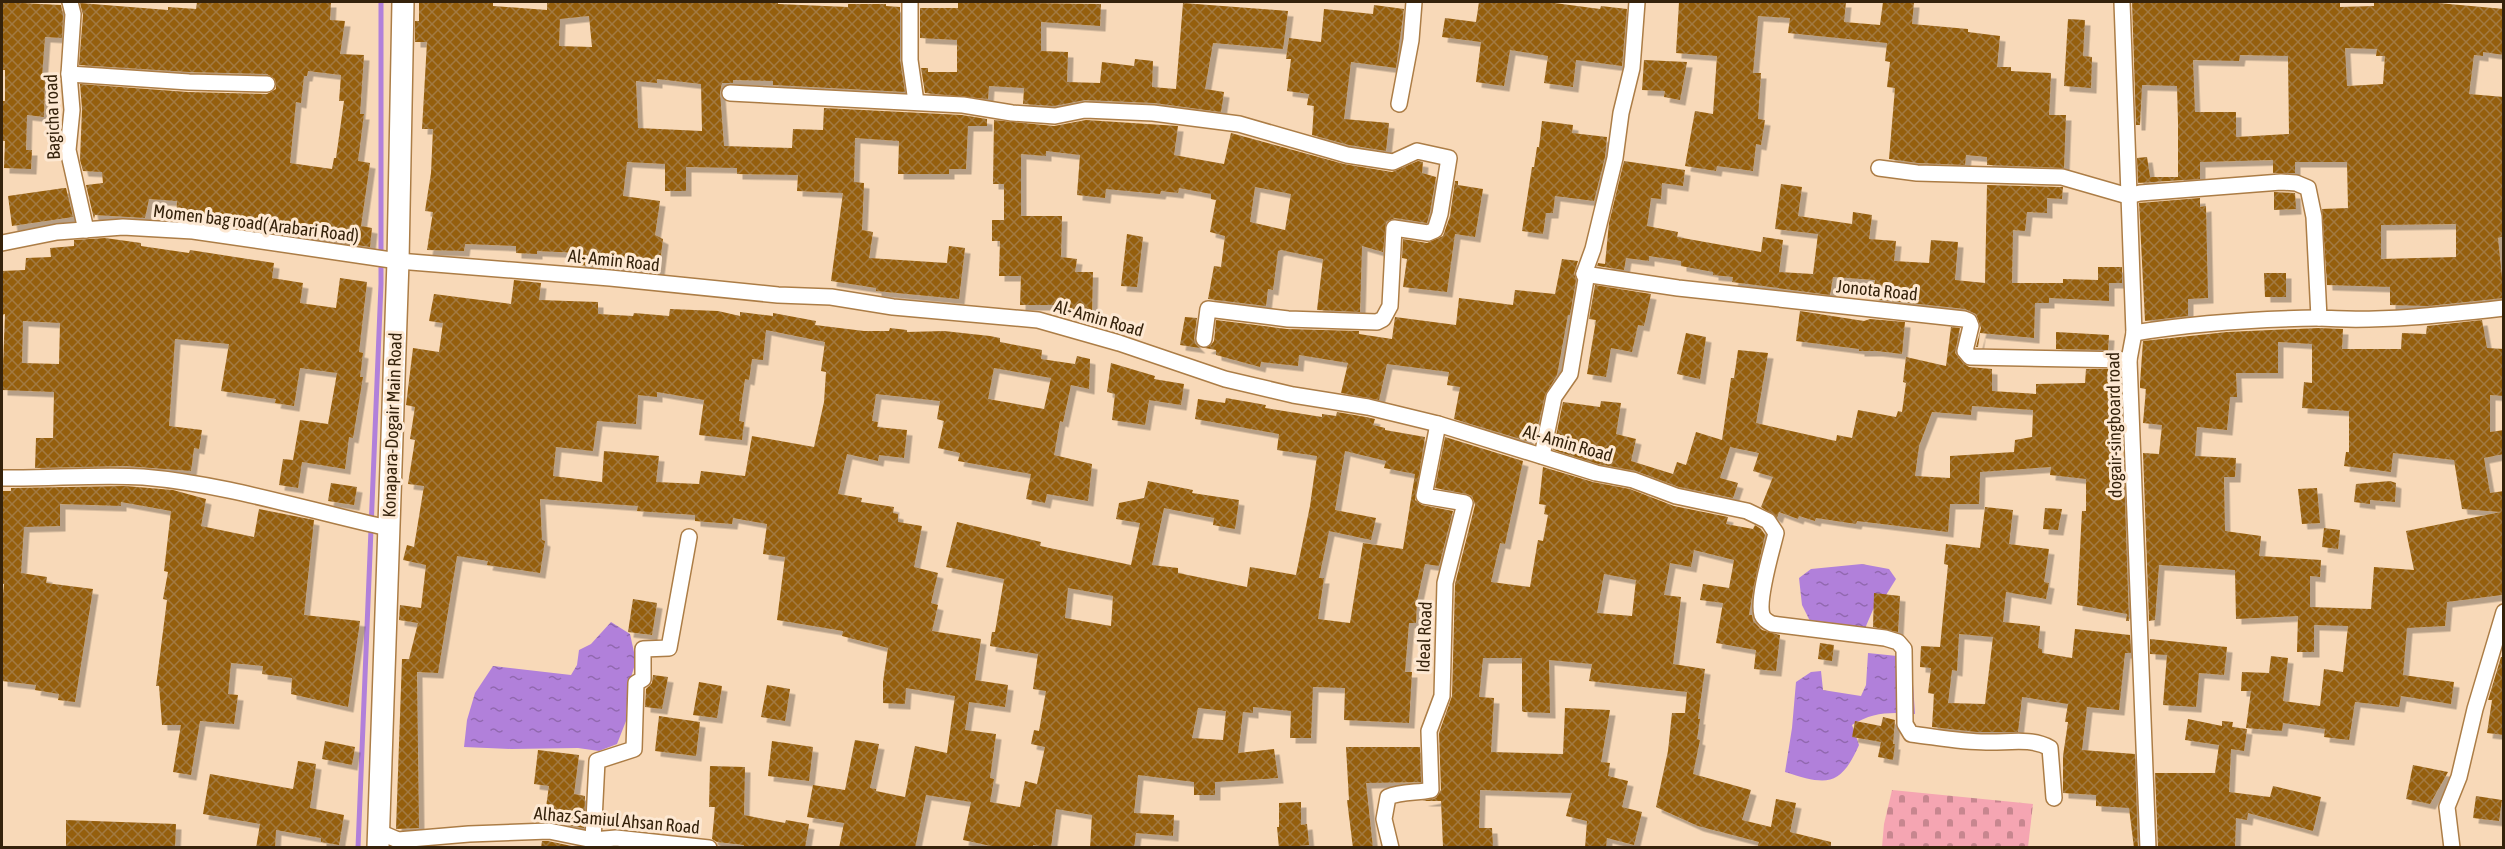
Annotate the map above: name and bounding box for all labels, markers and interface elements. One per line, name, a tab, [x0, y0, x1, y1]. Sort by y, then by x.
street label: Bagicha road	[40, 74, 64, 160]
street label: Momen bag road( Arabari Road)	[152, 200, 360, 246]
street label: Al- Amin Road	[567, 245, 661, 275]
street label: Jonota Road	[1835, 275, 1919, 305]
street label: Al- Amin Road	[1052, 295, 1146, 341]
street label: Konapara-Dogair Main Road	[378, 332, 406, 518]
street label: dogair-singboard road	[2102, 352, 2126, 498]
street label: Al- Amin Road	[1521, 420, 1615, 466]
street label: Ideal Road	[1412, 601, 1436, 673]
street label: Alhaz Samiul Ahsan Road	[533, 802, 701, 838]

